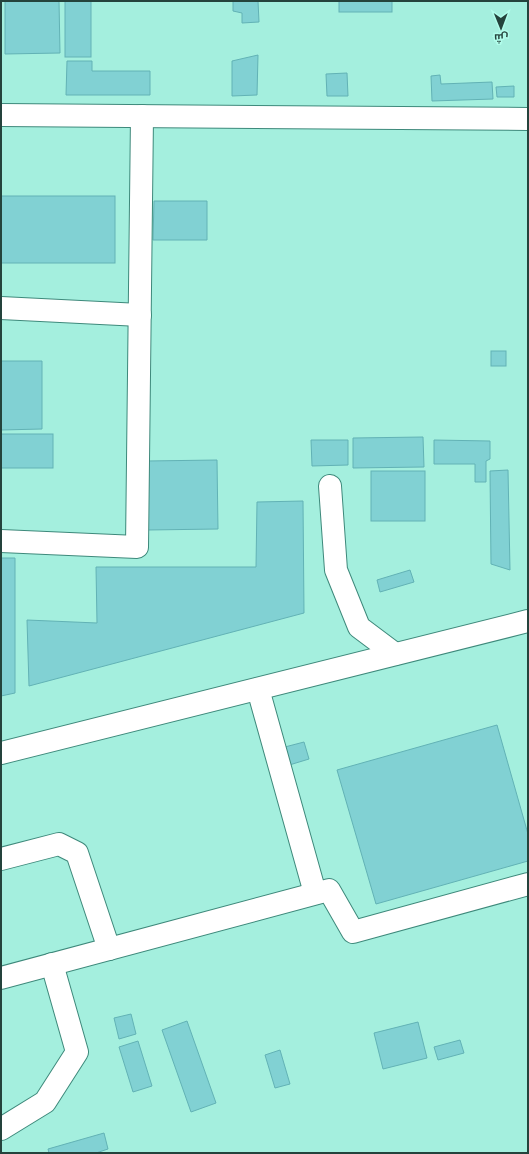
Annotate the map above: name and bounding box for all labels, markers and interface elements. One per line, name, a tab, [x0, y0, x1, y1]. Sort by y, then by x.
north arrow	[481, 8, 521, 48]
text: ش	[494, 31, 508, 46]

